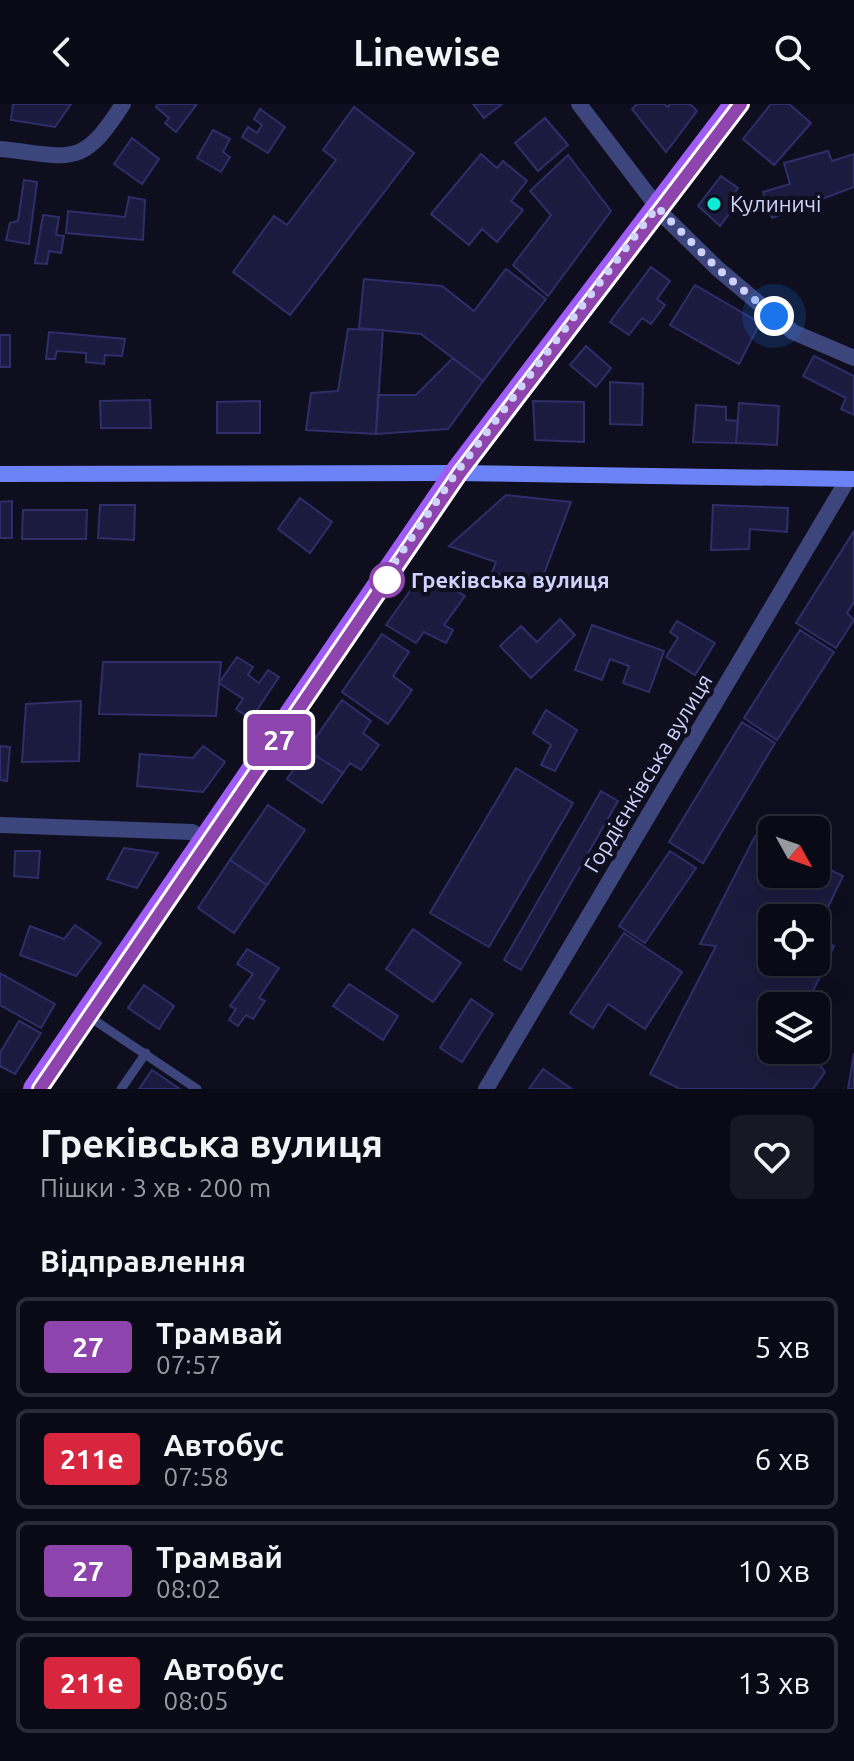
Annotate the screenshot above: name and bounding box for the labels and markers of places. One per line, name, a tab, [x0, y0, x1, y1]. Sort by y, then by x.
place label: Кулиничі	[730, 191, 821, 216]
marker: Кулиничі	[705, 195, 723, 213]
marker: Греківська вулиця	[370, 563, 404, 597]
place label: Греківська вулиця	[411, 567, 610, 592]

